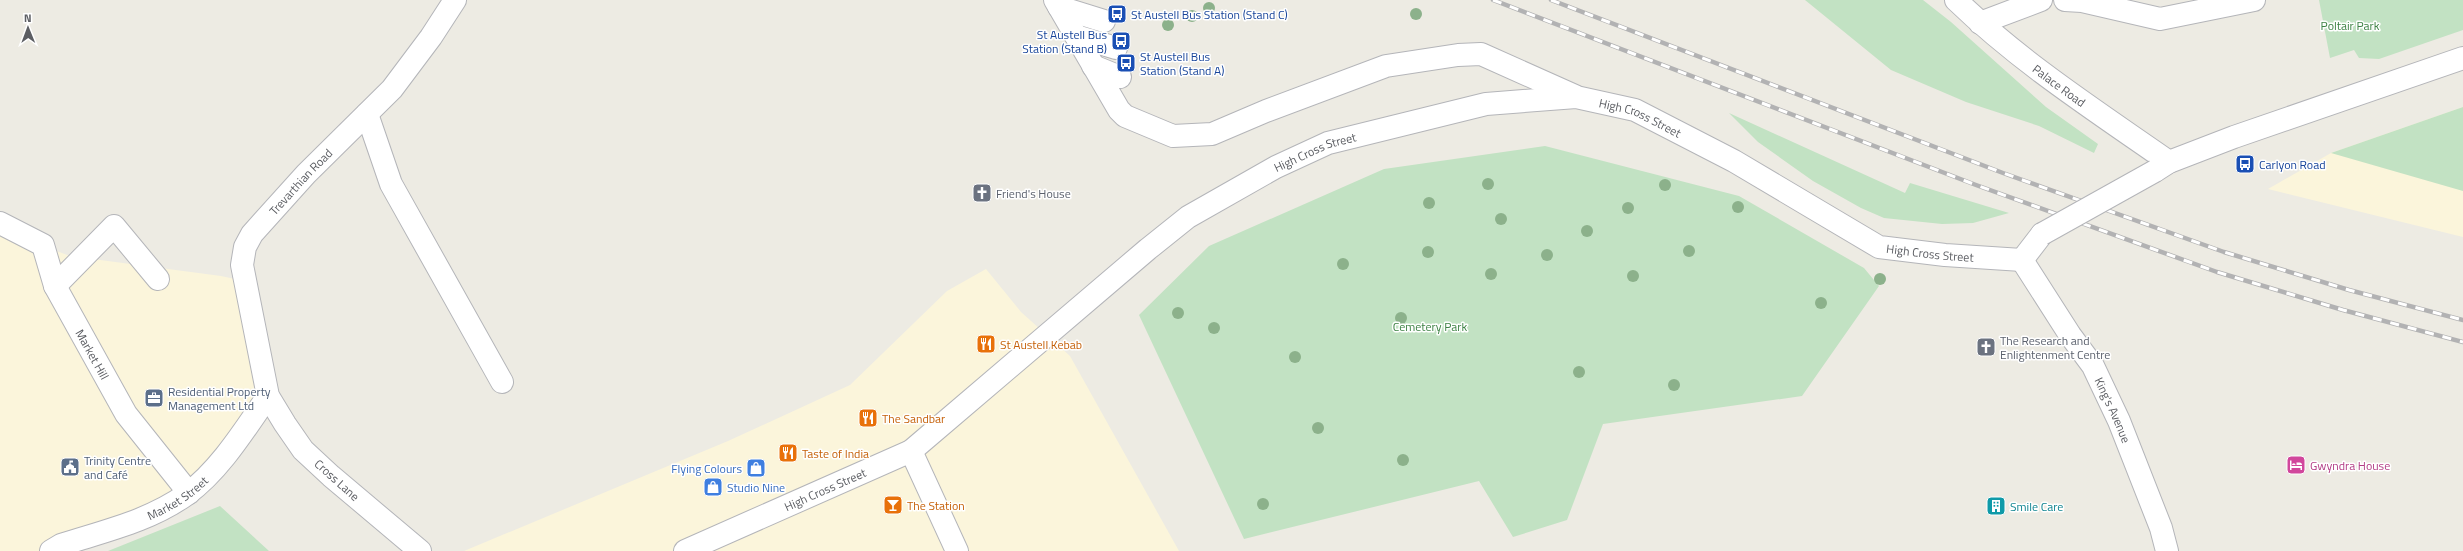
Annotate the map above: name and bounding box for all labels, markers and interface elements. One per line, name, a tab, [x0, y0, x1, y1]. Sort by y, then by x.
bus stop icon: St Austell Bus Station (Stand C)	[1106, 3, 1128, 25]
place label: St Austell Bus Station (Stand C)	[1131, 5, 1288, 24]
north arrow	[8, 8, 48, 48]
text: N	[24, 10, 32, 26]
park label: Poltair Park	[2321, 16, 2380, 35]
place label: St Austell Bus Station (Stand B)	[1022, 25, 1107, 58]
bus stop icon: St Austell Bus Station (Stand B)	[1110, 30, 1132, 52]
place label: St Austell Bus Station (Stand A)	[1140, 47, 1224, 80]
bus stop icon: St Austell Bus Station (Stand A)	[1115, 52, 1137, 74]
street label: Palace Road	[2029, 59, 2090, 111]
street label: High Cross Street	[1597, 93, 1686, 142]
street label: High Cross Street	[1270, 127, 1359, 176]
street label: Trevarthian Road	[264, 144, 337, 219]
bus stop icon: Carlyon Road	[2234, 153, 2256, 175]
place label: Carlyon Road	[2259, 155, 2326, 174]
church icon: Friend's House	[971, 182, 993, 204]
place label: Friend's House	[996, 184, 1071, 203]
street label: High Cross Street	[1885, 238, 1975, 266]
park label: Cemetery Park	[1393, 317, 1467, 336]
street label: Market Hill	[71, 326, 114, 383]
place label: The Research and Enlightenment Centre	[2000, 331, 2110, 364]
restaurant icon: St Austell Kebab	[975, 333, 997, 355]
place label: St Austell Kebab	[1000, 335, 1082, 354]
church icon: The Research and Enlightenment Centre	[1975, 336, 1997, 358]
street label: King's Avenue	[2090, 374, 2136, 446]
place label: Residential Property Management Ltd	[168, 382, 271, 415]
office icon: Residential Property Management Ltd	[143, 387, 165, 409]
restaurant icon: The Sandbar	[857, 407, 879, 429]
place label: The Sandbar	[882, 409, 945, 428]
restaurant icon: Taste of India	[777, 442, 799, 464]
place label: Taste of India	[802, 444, 869, 463]
place label: Trinity Centre and Café	[84, 451, 151, 484]
hotel icon: Gwyndra House	[2285, 454, 2307, 476]
street label: Cross Lane	[310, 455, 364, 505]
public building icon: Trinity Centre and Café	[59, 456, 81, 478]
place label: Gwyndra House	[2310, 456, 2390, 475]
shop icon: Flying Colours	[745, 457, 767, 479]
place label: Flying Colours	[671, 459, 742, 478]
street label: High Cross Street	[781, 462, 870, 516]
street label: Market Street	[144, 471, 213, 525]
shop icon: Studio Nine	[702, 476, 724, 498]
place label: Studio Nine	[727, 478, 785, 497]
bar icon: The Station	[882, 494, 904, 516]
building icon: Smile Care	[1985, 495, 2007, 517]
place label: The Station	[907, 496, 965, 515]
place label: Smile Care	[2010, 497, 2063, 516]

